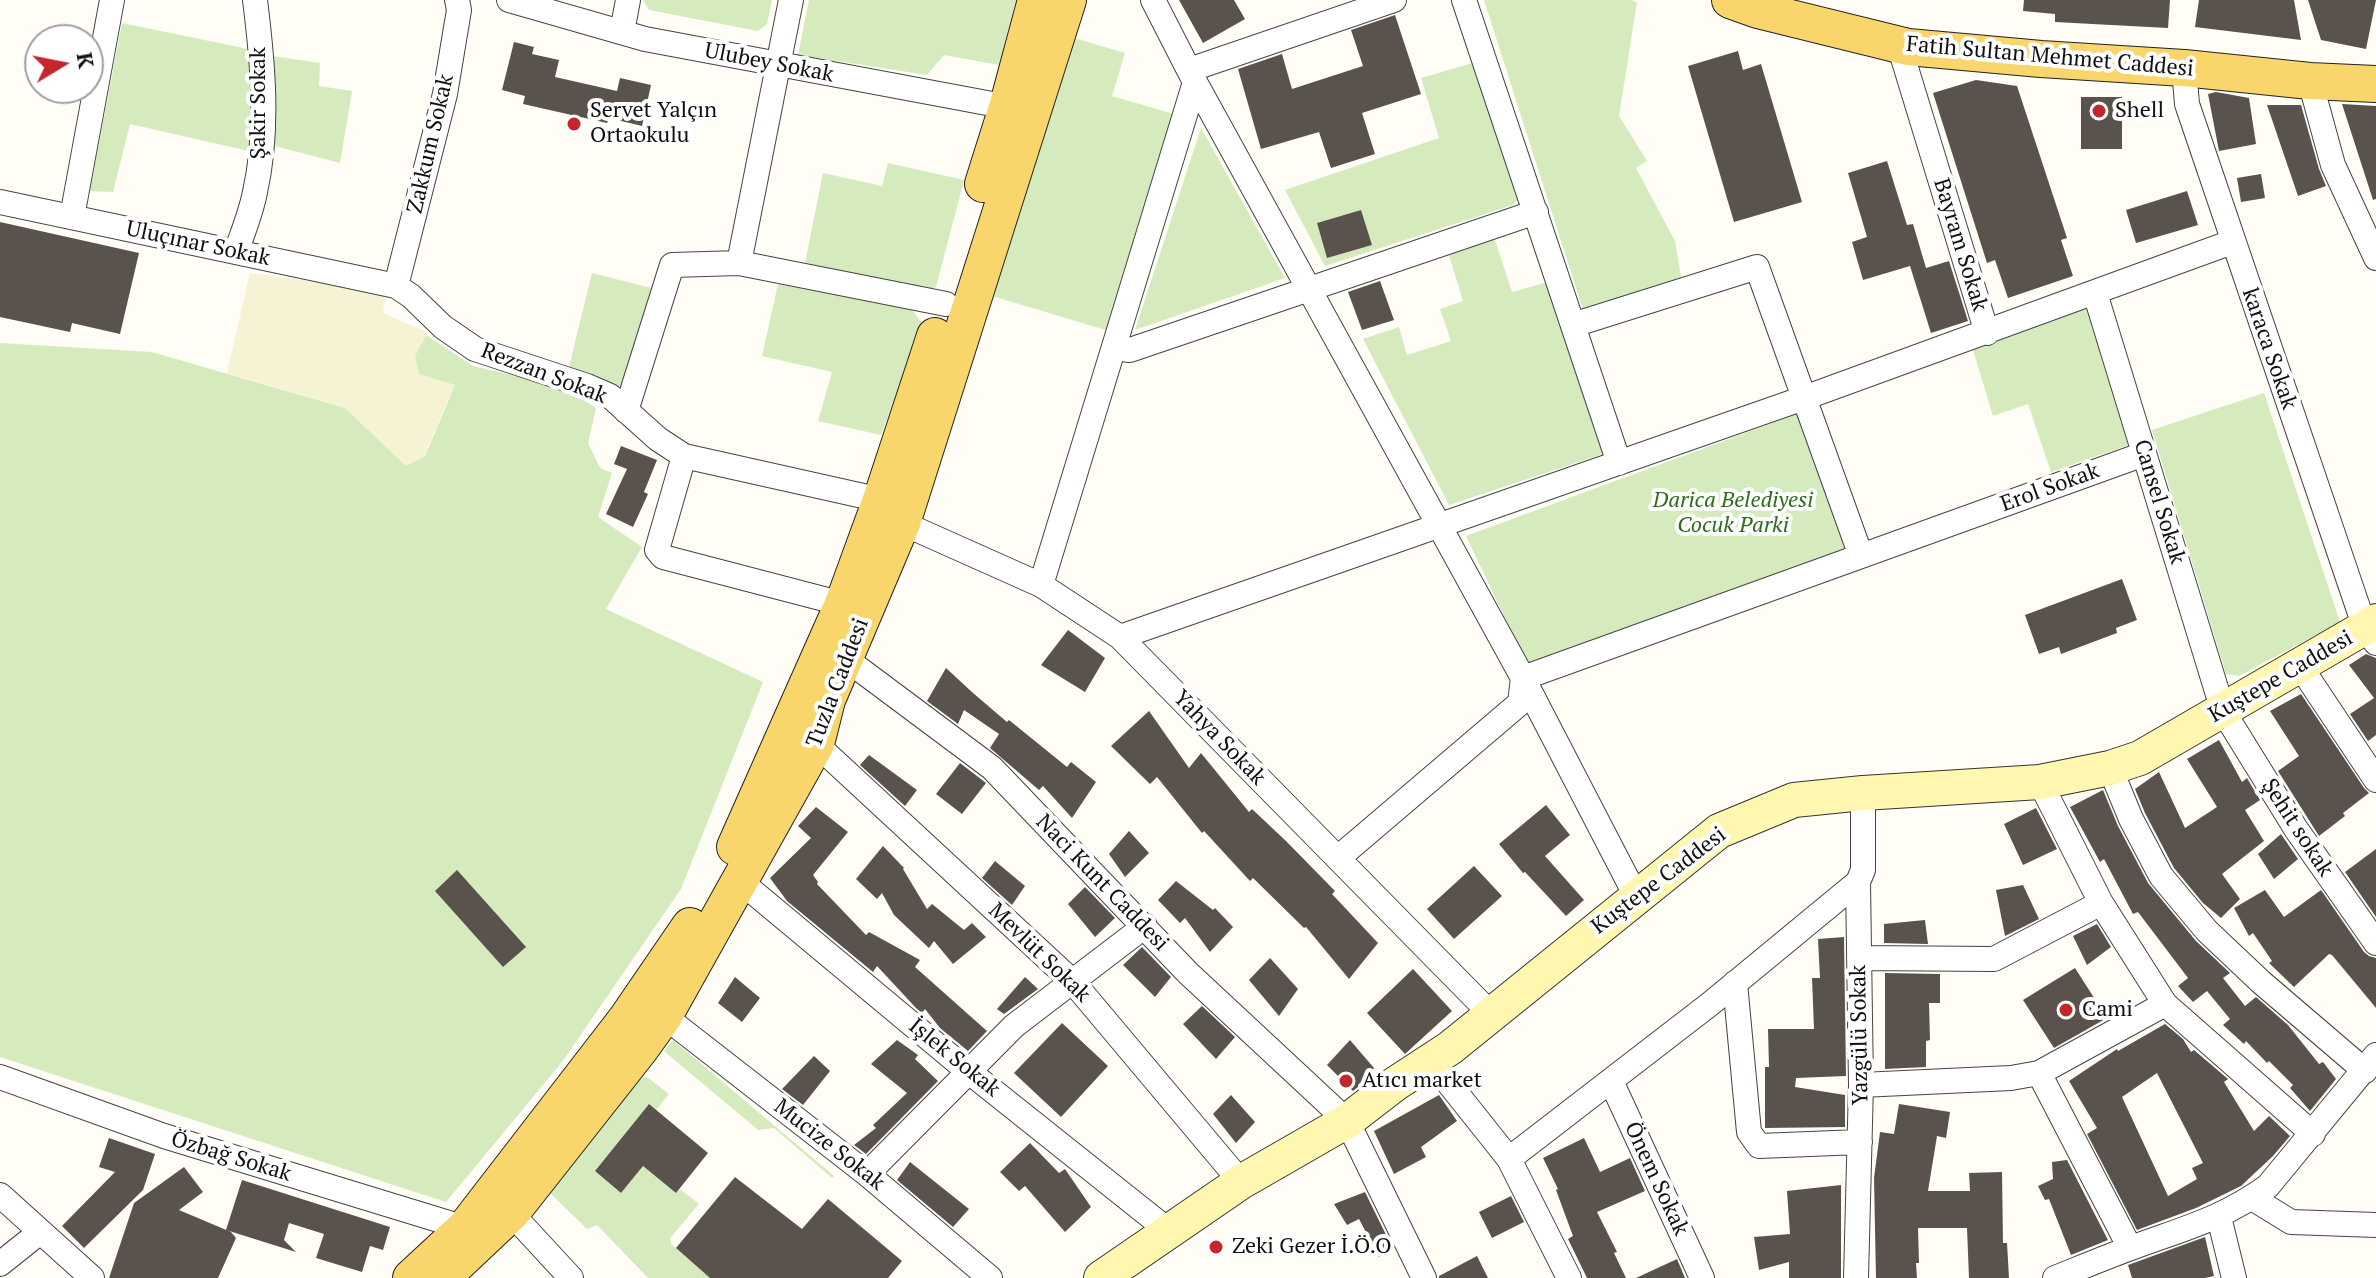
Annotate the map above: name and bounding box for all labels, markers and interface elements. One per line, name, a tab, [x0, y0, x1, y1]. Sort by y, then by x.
north arrow	[24, 24, 104, 104]
street label: Fatih Sultan Mehmet Caddesi	[1905, 31, 2195, 83]
street label: Ulubey Sokak	[702, 38, 836, 88]
street label: Şakir Sokak	[246, 47, 272, 159]
text: K	[71, 50, 102, 70]
street label: Zakkum Sokak	[402, 72, 460, 216]
place label: Servet Yalçın Ortaokulu	[590, 98, 717, 150]
place label: Shell	[2115, 98, 2164, 124]
marker: Shell	[2090, 102, 2108, 120]
marker: Servet Yalçın Ortaokulu	[565, 115, 583, 133]
street label: Bayram Sokak	[1927, 175, 1993, 315]
street label: Uluçınar Sokak	[124, 216, 272, 272]
street label: karaca Sokak	[2236, 285, 2302, 413]
street label: Rezzan Sokak	[477, 338, 611, 410]
street label: Cansel Sokak	[2128, 437, 2190, 567]
street label: Erol Sokak	[1997, 458, 2103, 518]
park label: Darica Belediyesi Cocuk Parki	[1653, 488, 1813, 540]
street label: Tuzla Caddesi	[801, 615, 875, 751]
street label: Kuştepe Caddesi	[2204, 625, 2358, 729]
street label: Yahya Sokak	[1167, 685, 1271, 791]
street label: Şehit sokak	[2256, 774, 2338, 882]
street label: Naci Kunt Caddesi	[1030, 809, 1174, 957]
street label: Kuştepe Caddesi	[1586, 822, 1732, 940]
street label: Mevlüt Sokak	[983, 898, 1095, 1008]
street label: Yazgülü Sokak	[1846, 965, 1874, 1105]
place label: Cami	[2082, 997, 2133, 1023]
marker: Cami	[2057, 1001, 2075, 1019]
street label: İşlek Sokak	[903, 1013, 1005, 1103]
place label: Atıcı market	[1362, 1068, 1482, 1094]
marker: Atıcı market	[1337, 1072, 1355, 1090]
street label: Mucize Sokak	[768, 1094, 890, 1196]
street label: Önem Sokak	[1618, 1118, 1694, 1240]
street label: Özbağ Sokak	[168, 1126, 294, 1188]
place label: Zeki Gezer İ.Ö.O	[1232, 1234, 1392, 1260]
marker: Zeki Gezer İ.Ö.O	[1207, 1238, 1225, 1256]

